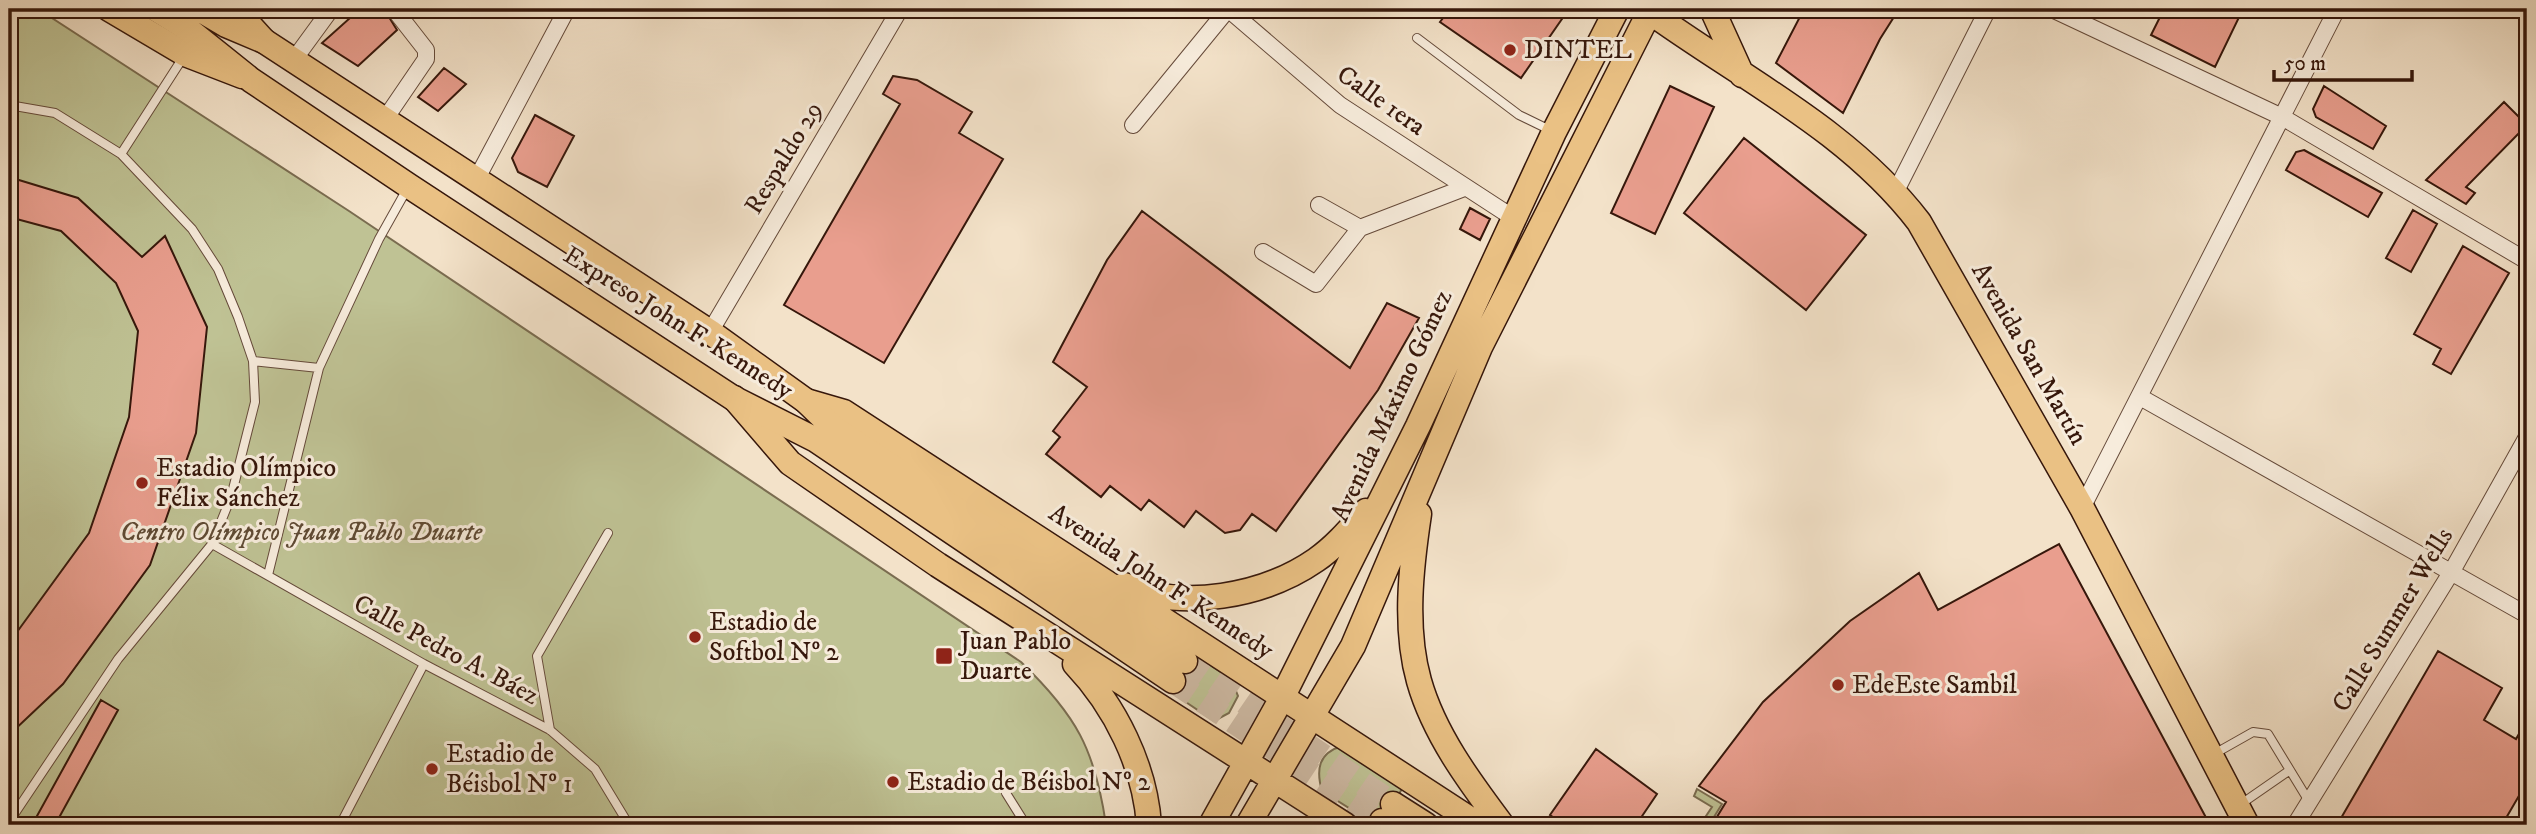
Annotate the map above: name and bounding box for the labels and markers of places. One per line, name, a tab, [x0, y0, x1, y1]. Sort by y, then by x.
place label: DINTEL	[1524, 34, 1632, 67]
marker: DINTEL	[1502, 42, 1518, 58]
place label: Estadio Olímpico Félix Sánchez	[156, 452, 336, 515]
marker: Estadio Olímpico Félix Sánchez	[134, 475, 150, 491]
place label: Estadio de Softbol Nº 2	[709, 606, 839, 669]
place label: Juan Pablo Duarte	[958, 625, 1071, 688]
marker: Estadio de Softbol Nº 2	[687, 629, 703, 645]
marker: Juan Pablo Duarte	[934, 646, 954, 666]
place label: EdeEste Sambil	[1852, 669, 2017, 702]
marker: EdeEste Sambil	[1830, 677, 1846, 693]
place label: Estadio de Béisbol Nº 1	[446, 738, 572, 801]
marker: Estadio de Béisbol Nº 1	[424, 761, 440, 777]
place label: Estadio de Béisbol Nº 2	[907, 766, 1151, 799]
marker: Estadio de Béisbol Nº 2	[885, 774, 901, 790]

